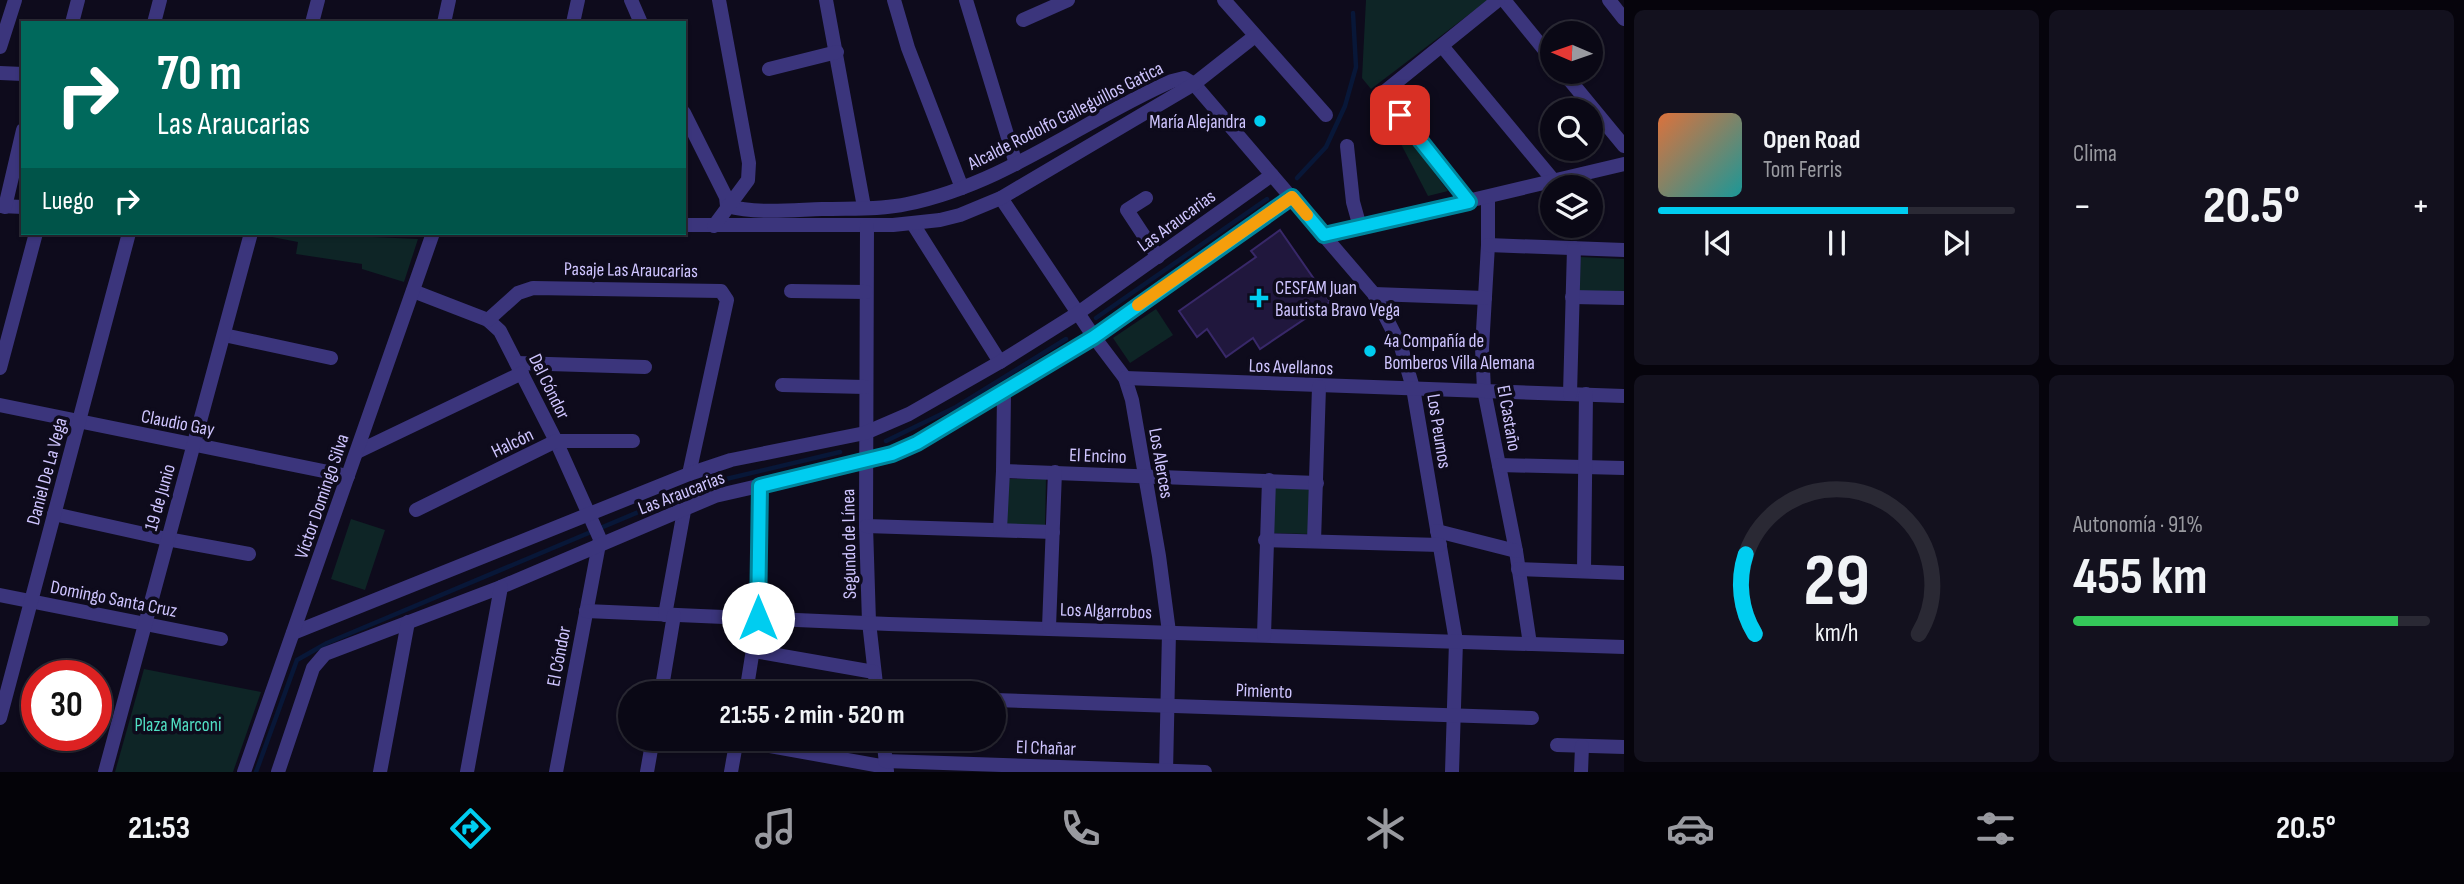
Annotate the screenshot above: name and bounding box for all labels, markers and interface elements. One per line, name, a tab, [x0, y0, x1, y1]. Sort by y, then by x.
north arrow	[1540, 21, 1603, 84]
map controls	[1540, 21, 1603, 238]
text: 70 m	[157, 45, 242, 104]
icon: right	[42, 49, 133, 140]
street label: Alcalde Rodolfo Galleguillos Gatica	[963, 57, 1167, 176]
pin	[1370, 85, 1430, 145]
icon: arrive	[1381, 96, 1419, 134]
button: search	[1540, 98, 1603, 161]
text: Las Araucarias	[157, 105, 310, 144]
place label: María Alejandra	[1149, 111, 1246, 134]
marker: María Alejandra	[1252, 113, 1268, 129]
text: Open Road	[1763, 125, 1860, 156]
text: Clima	[2073, 140, 2117, 168]
text: Tom Ferris	[1763, 156, 1842, 184]
button: layers	[1540, 175, 1603, 238]
text: 20.5°	[2203, 175, 2300, 238]
icon: right	[108, 182, 146, 220]
text: −	[2073, 184, 2092, 229]
text: +	[2411, 184, 2430, 229]
street label: Las Araucarias	[1133, 185, 1221, 257]
text: Luego	[42, 186, 94, 217]
icon: previous	[1699, 224, 1737, 262]
icon: pause	[1818, 224, 1856, 262]
icon: next	[1937, 224, 1975, 262]
street label: Pasaje Las Araucarias	[564, 258, 698, 283]
place label: CESFAM Juan Bautista Bravo Vega	[1275, 277, 1400, 322]
marker: CESFAM Juan Bautista Bravo Vega	[1249, 288, 1269, 308]
place label: 4a Compañía de Bomberos Villa Alemana	[1384, 330, 1535, 375]
marker: 4a Compañía de Bomberos Villa Alemana	[1362, 343, 1378, 359]
street label: Del Cóndor	[523, 350, 575, 424]
street label: Los Avellanos	[1248, 355, 1334, 380]
street label: El Castaño	[1491, 384, 1526, 453]
street label: Los Peumos	[1421, 392, 1456, 470]
street label: Claudio Gay	[139, 405, 217, 442]
street label: Daniel De La Vega	[22, 415, 73, 527]
street label: Halcón	[488, 423, 537, 463]
street label: Los Alerces	[1143, 426, 1178, 501]
street label: Víctor Domingo Silva	[290, 431, 355, 562]
street label: El Encino	[1069, 444, 1127, 469]
street label: 19 de Junio	[140, 462, 181, 533]
street label: Las Araucarias	[635, 466, 728, 520]
street label: Segundo de Línea	[837, 489, 862, 599]
text: Autonomía · 91%	[2073, 511, 2203, 539]
text: 29	[1803, 539, 1870, 627]
text: 455 km	[2073, 546, 2207, 609]
street label: Domingo Santa Cruz	[48, 576, 179, 623]
position arrow	[721, 581, 795, 655]
street label: Los Algarrobos	[1059, 598, 1153, 625]
text: km/h	[1815, 618, 1858, 649]
street label: El Cóndor	[542, 624, 577, 688]
speed limit sign: 30	[21, 660, 112, 751]
street label: Pimiento	[1235, 679, 1293, 704]
text: 21:55 · 2 min · 520 m	[720, 700, 904, 731]
park label: Plaza Marconi	[135, 714, 221, 737]
street label: El Chañar	[1016, 736, 1077, 761]
icon: directions	[446, 804, 495, 853]
icon: music	[751, 804, 800, 853]
icon: phone	[1056, 804, 1105, 853]
icon: climate	[1361, 804, 1410, 853]
icon: car	[1666, 804, 1715, 853]
icon: filters	[1971, 804, 2020, 853]
text: 21:53	[128, 809, 190, 848]
text: 20.5°	[2276, 809, 2336, 848]

